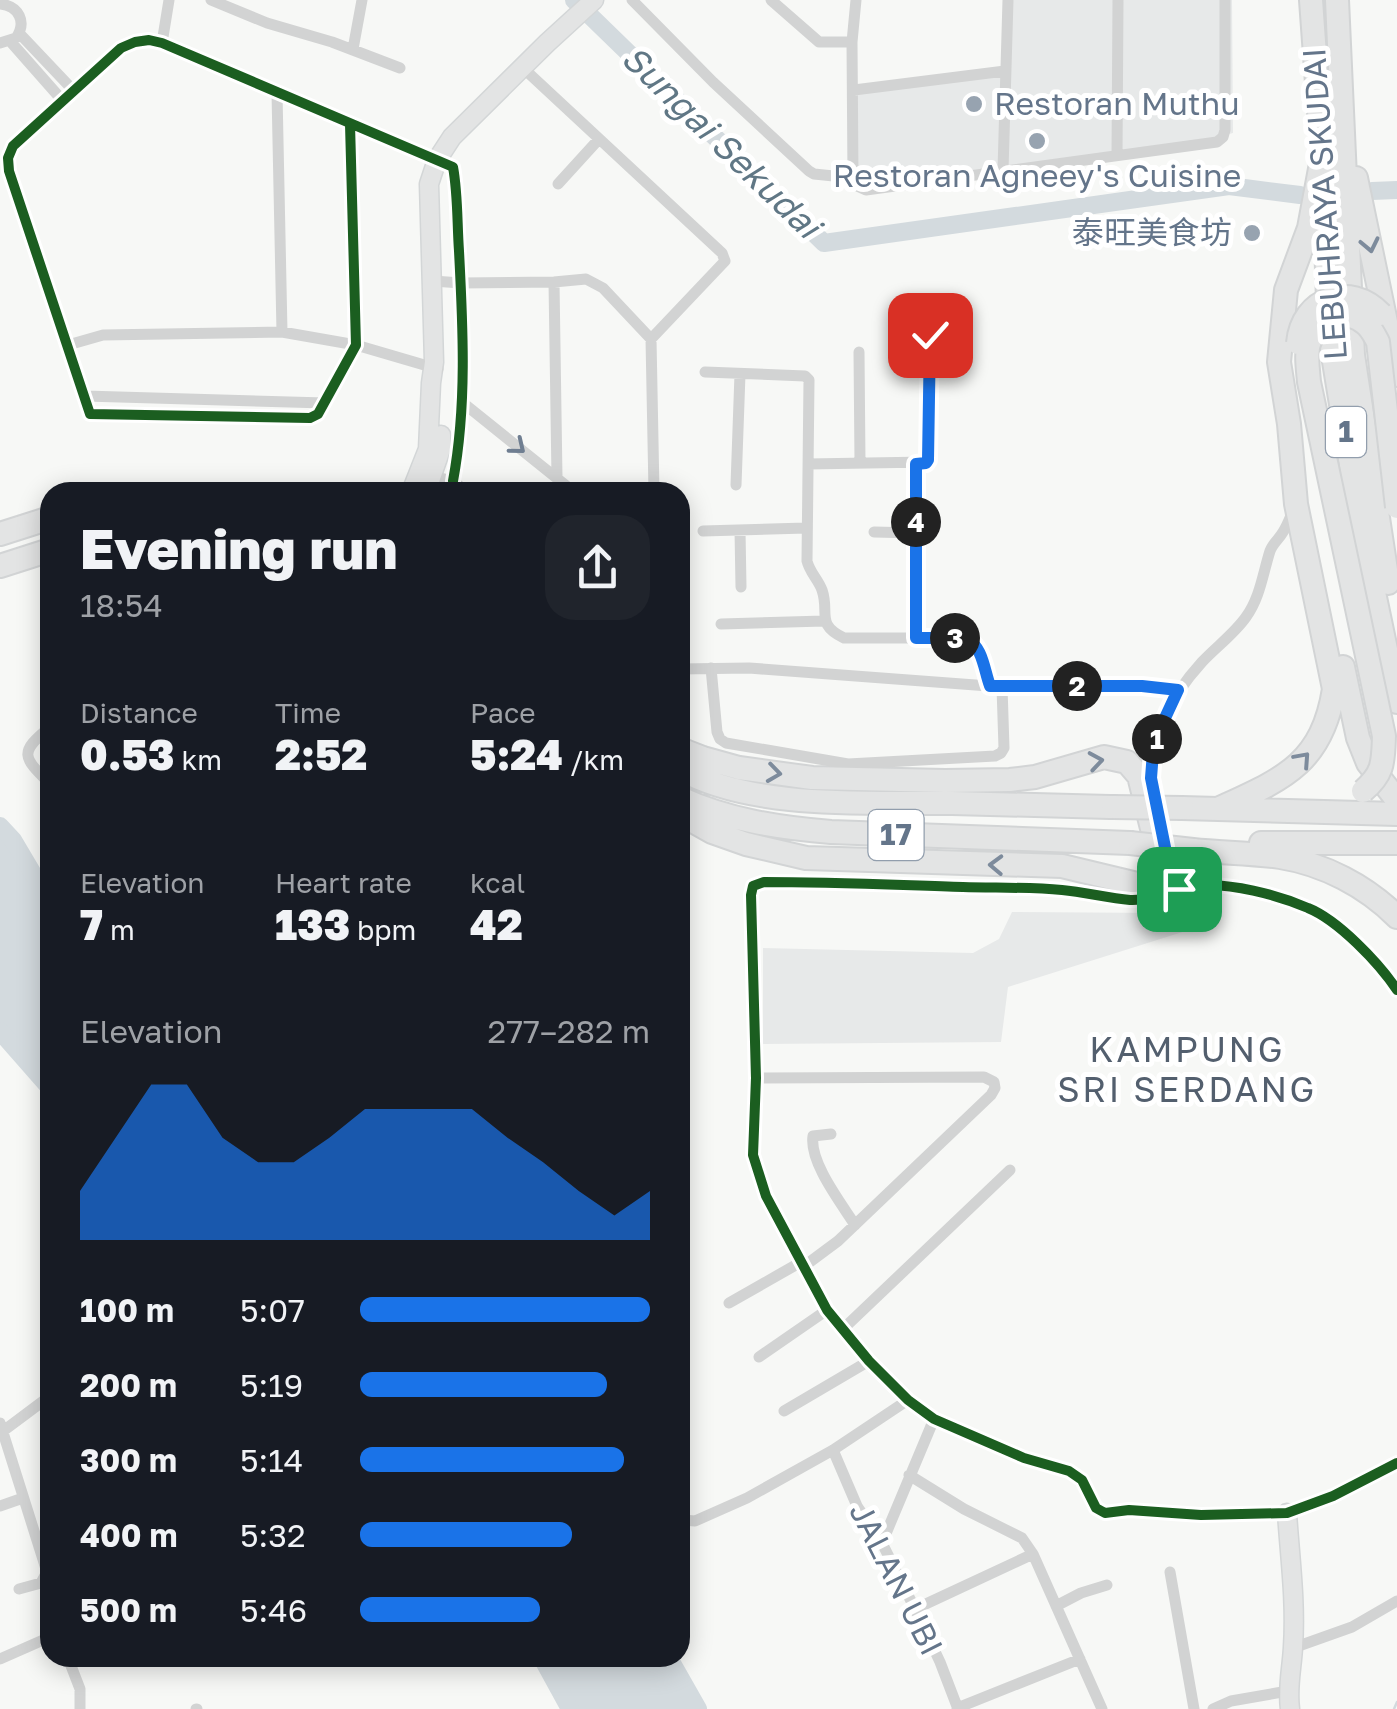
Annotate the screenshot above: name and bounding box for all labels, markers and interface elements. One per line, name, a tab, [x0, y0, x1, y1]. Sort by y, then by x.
water label: Sungai Sekudai	[614, 36, 832, 249]
street label: LEBUHRAYA SKUDAI	[1294, 47, 1354, 361]
place label: Restoran Muthu	[994, 84, 1240, 122]
marker: Restoran Muthu	[963, 93, 985, 115]
marker: Restoran Agneey's Cuisine	[1026, 130, 1048, 152]
place label: Restoran Agneey's Cuisine	[833, 156, 1241, 194]
place label: 泰旺美食坊	[1072, 213, 1232, 251]
marker: 泰旺美食坊	[1241, 222, 1263, 244]
one-way arrow	[1359, 237, 1380, 254]
pin	[888, 293, 973, 378]
icon: check	[903, 308, 958, 363]
road number: 1	[1326, 407, 1366, 457]
one-way arrow	[507, 435, 525, 453]
pin: 4	[891, 497, 941, 547]
text: 4	[907, 505, 925, 538]
text: Evening run	[80, 515, 398, 581]
button: share	[545, 515, 650, 620]
text: 18:54	[80, 586, 163, 624]
pin: 3	[930, 613, 980, 663]
text: 3	[946, 621, 964, 654]
pin: 2	[1052, 661, 1102, 711]
text: 2	[1068, 669, 1086, 702]
text: Distance	[80, 696, 198, 729]
text: Time	[275, 696, 341, 729]
text: Pace	[470, 696, 535, 729]
pin: 1	[1132, 714, 1182, 764]
text: 1	[1150, 722, 1164, 755]
text: 0.53	[80, 729, 175, 779]
text: 2:52	[275, 729, 367, 779]
text: 5:24	[470, 729, 563, 779]
text: km	[175, 743, 222, 776]
text: /km	[563, 743, 624, 776]
one-way arrow	[1088, 752, 1104, 773]
one-way arrow	[1291, 752, 1309, 771]
one-way arrow	[766, 761, 782, 782]
road number: 17	[868, 810, 924, 860]
pin	[1137, 847, 1222, 932]
one-way arrow	[987, 854, 1003, 875]
icon: arrive	[1152, 862, 1207, 917]
text: Elevation	[80, 866, 205, 899]
text: Heart rate	[275, 866, 412, 899]
text: kcal	[470, 866, 525, 899]
text: 7	[80, 899, 103, 949]
text: 133	[275, 899, 350, 949]
text: 42	[470, 899, 523, 949]
text: m	[103, 913, 135, 946]
text: bpm	[350, 913, 416, 946]
text: Elevation	[80, 1012, 222, 1050]
text: 277–282 m	[488, 1012, 650, 1050]
district label: KAMPUNG SRI SERDANG	[1057, 1028, 1317, 1110]
text: 100 m	[80, 1291, 174, 1329]
text: 5:07	[240, 1291, 305, 1329]
text: 200 m	[80, 1366, 177, 1404]
text: 5:19	[240, 1366, 303, 1404]
text: 300 m	[80, 1441, 177, 1479]
text: 5:14	[240, 1441, 303, 1479]
street label: JALAN UBI	[842, 1496, 952, 1661]
text: 400 m	[80, 1516, 178, 1554]
text: 5:32	[240, 1516, 305, 1554]
text: 500 m	[80, 1591, 177, 1629]
text: 5:46	[240, 1591, 307, 1629]

